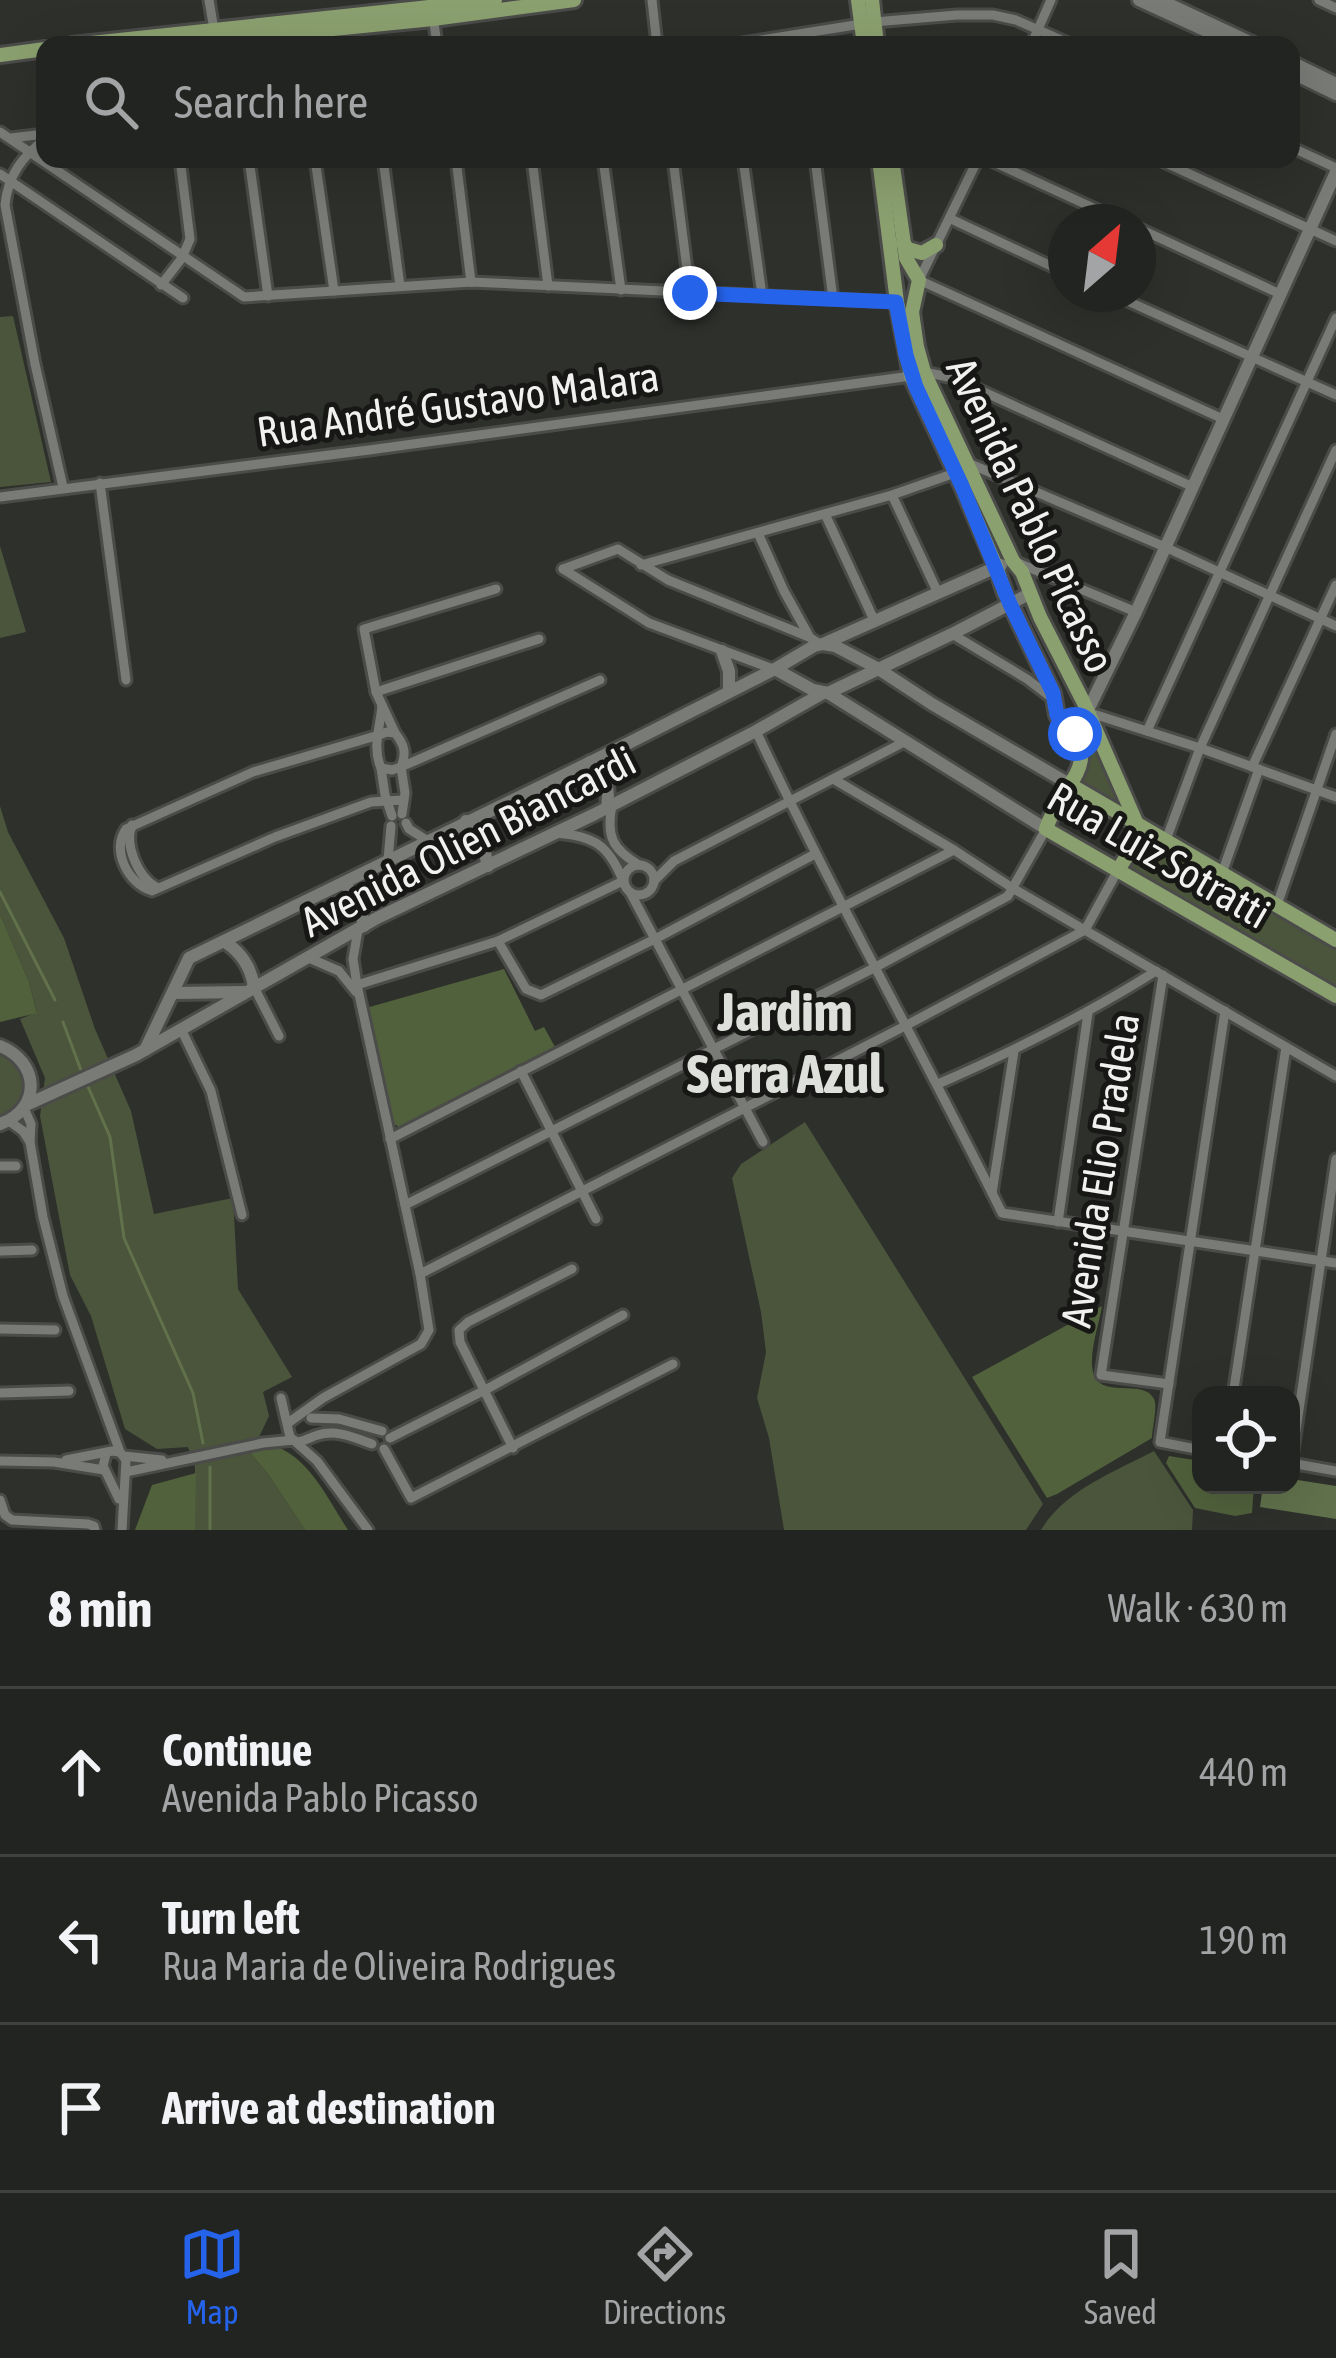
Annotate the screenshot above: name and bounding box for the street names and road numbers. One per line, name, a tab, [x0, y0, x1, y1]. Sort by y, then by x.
street label: Avenida Pablo Picasso	[937, 350, 1125, 680]
street label: Rua André Gustavo Malara	[254, 352, 662, 456]
street label: Avenida Olien Biancardi	[293, 736, 643, 946]
street label: Rua Luiz Sotratti	[1040, 772, 1278, 938]
street label: Avenida Elio Pradela	[1051, 1010, 1149, 1330]

